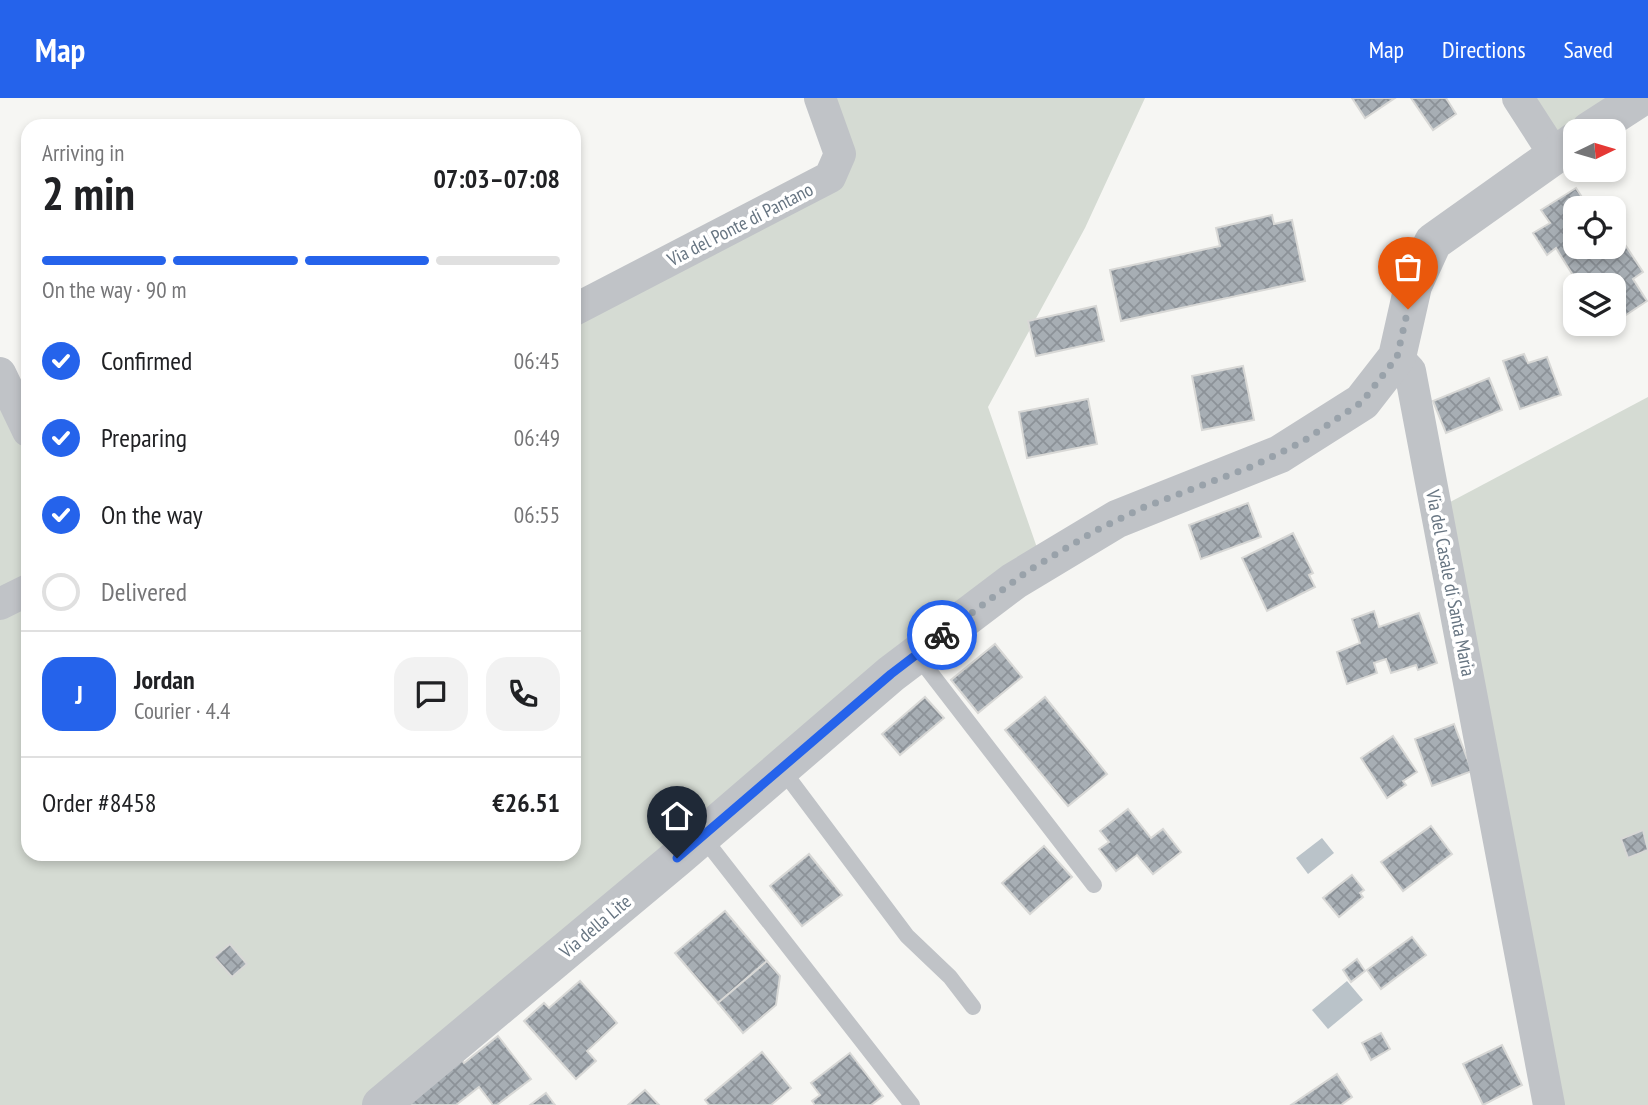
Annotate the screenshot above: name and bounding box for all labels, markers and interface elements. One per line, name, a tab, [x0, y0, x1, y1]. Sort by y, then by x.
text: Map	[35, 28, 85, 71]
text: Map	[1369, 34, 1404, 65]
text: Directions	[1442, 34, 1526, 65]
text: Saved	[1564, 34, 1613, 65]
north arrow	[1563, 119, 1626, 182]
map controls	[1563, 119, 1626, 336]
text: Arriving in	[42, 138, 124, 167]
text: 07:03–07:08	[433, 162, 560, 195]
text: 2 min	[42, 163, 135, 223]
street label: Via del Ponte di Pantano	[662, 177, 817, 272]
button: locate	[1563, 196, 1626, 259]
pin	[1378, 237, 1438, 309]
icon: bag	[1389, 248, 1427, 286]
button: layers	[1563, 273, 1626, 336]
text: On the way · 90 m	[42, 275, 186, 304]
icon: check	[42, 342, 80, 380]
text: Confirmed	[101, 344, 192, 377]
text: 06:45	[514, 346, 560, 375]
icon: check	[42, 419, 80, 457]
text: Preparing	[101, 421, 187, 454]
text: 06:49	[514, 423, 560, 452]
street label: Via del Casale di Santa Maria	[1421, 487, 1481, 678]
icon: check	[42, 496, 80, 534]
text: On the way	[101, 498, 203, 531]
text: 06:55	[514, 500, 560, 529]
text: Delivered	[101, 575, 187, 608]
courier	[907, 600, 977, 670]
icon: bike	[923, 616, 961, 654]
button: chat	[394, 657, 468, 731]
button: phone	[486, 657, 560, 731]
text: Jordan	[134, 663, 195, 696]
text: J	[75, 678, 83, 711]
text: Courier · 4.4	[134, 696, 230, 725]
text: Order #8458	[42, 786, 157, 819]
text: €26.51	[492, 786, 560, 819]
pin	[647, 786, 707, 858]
icon: home	[658, 797, 696, 835]
street label: Via della Lite	[554, 889, 636, 963]

